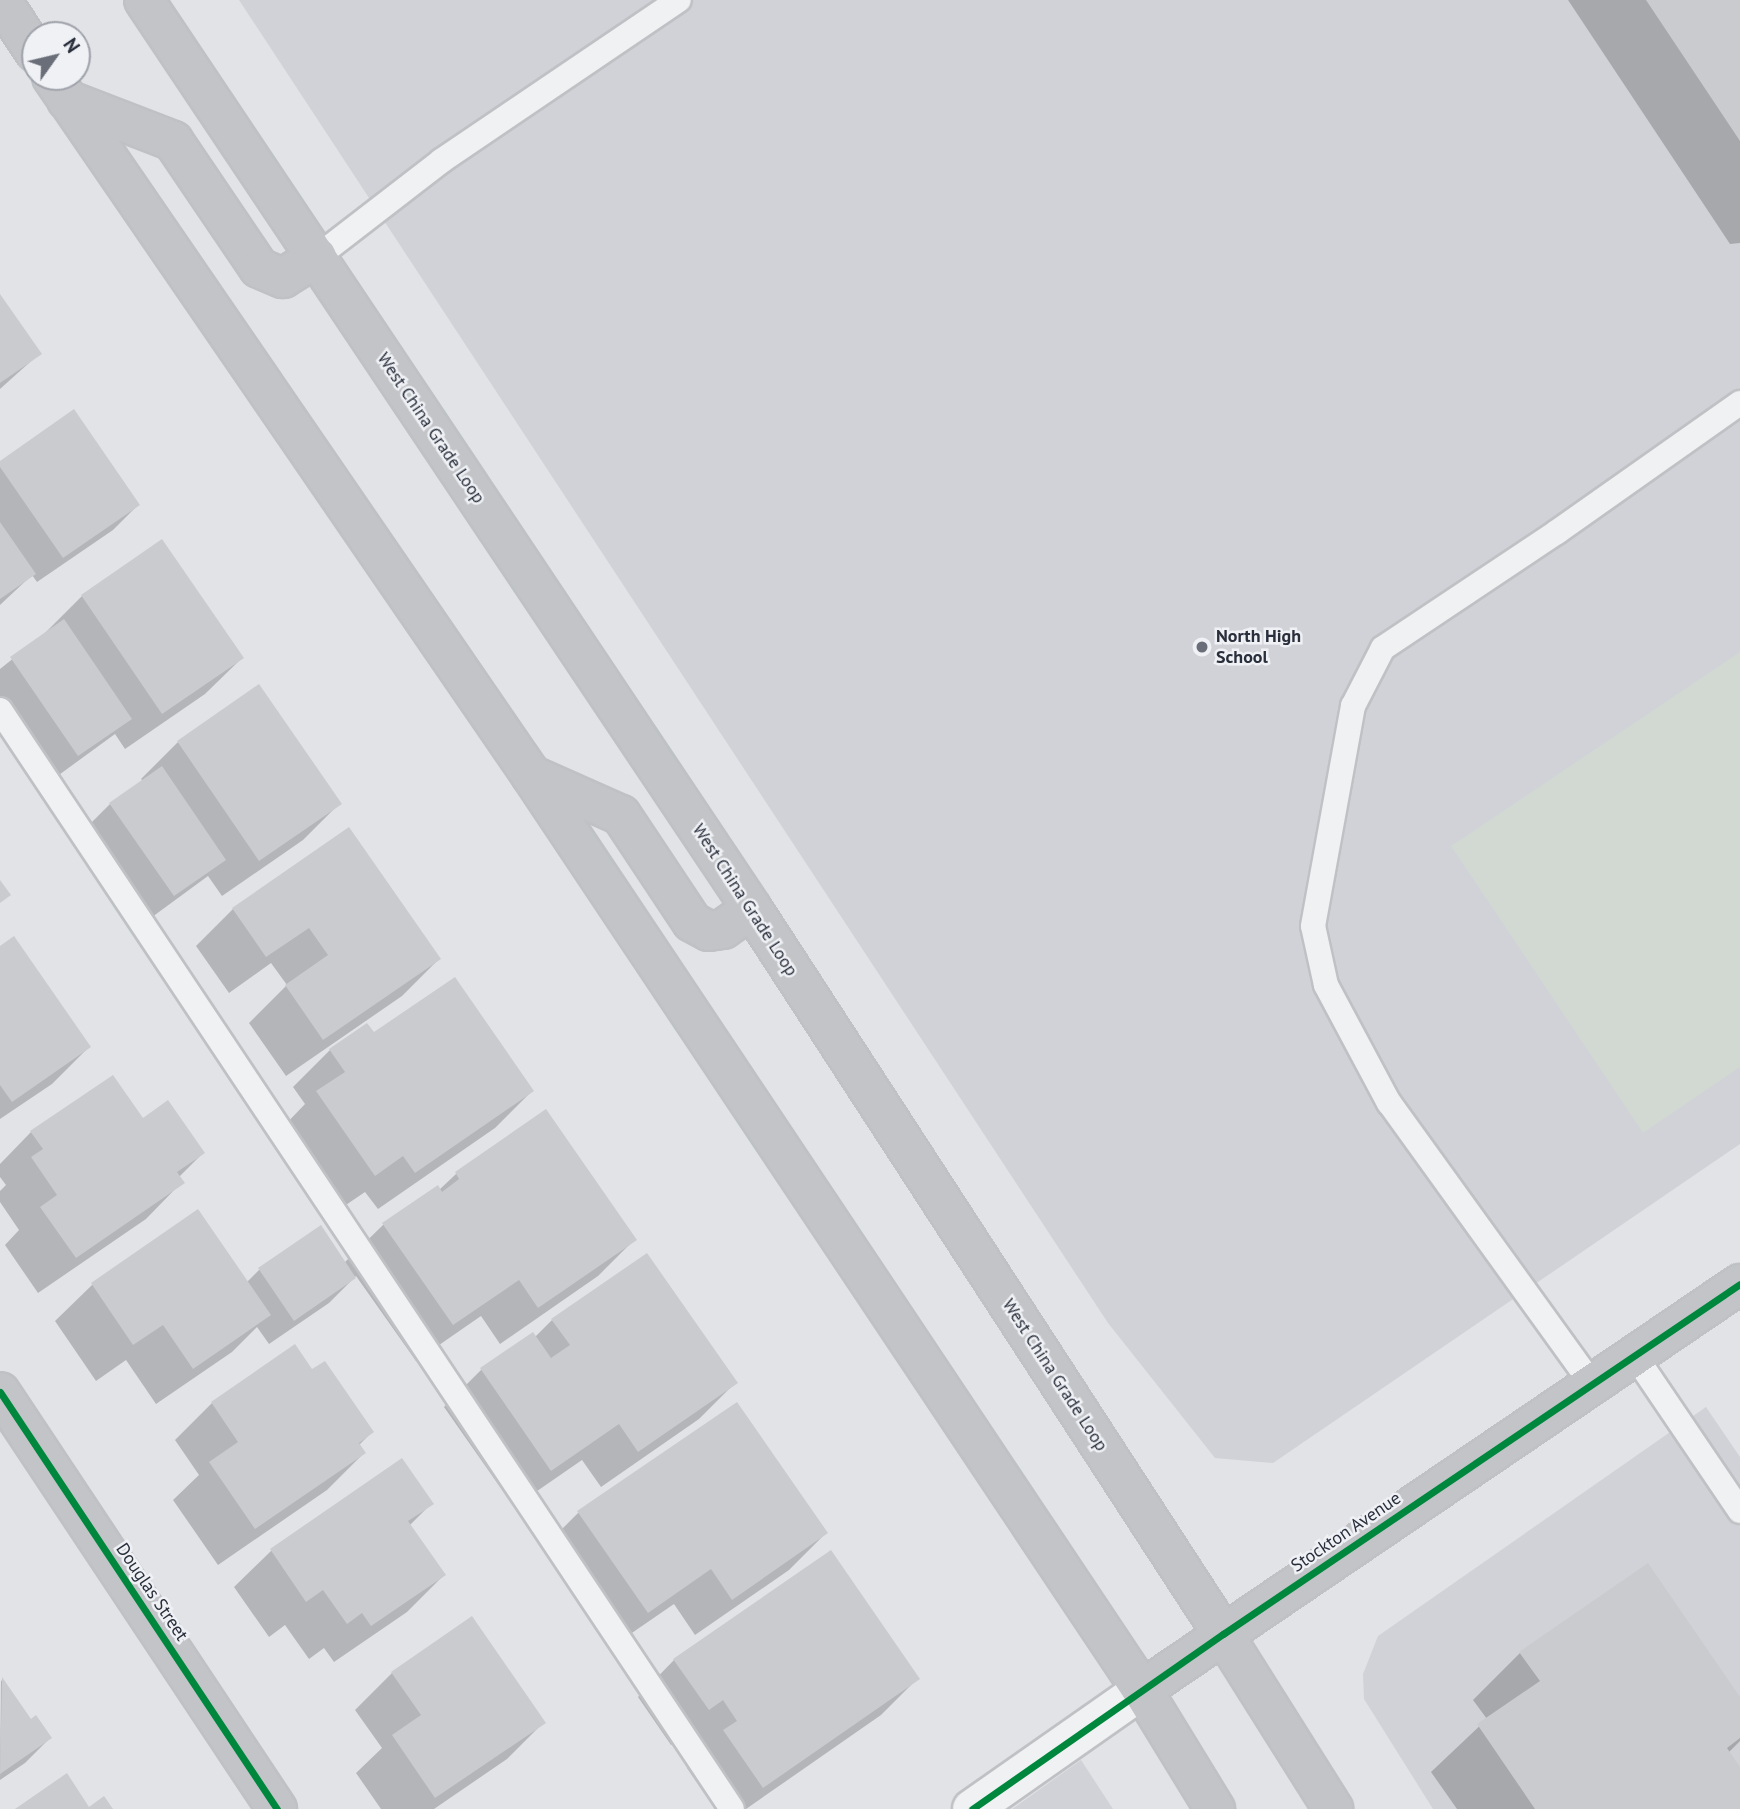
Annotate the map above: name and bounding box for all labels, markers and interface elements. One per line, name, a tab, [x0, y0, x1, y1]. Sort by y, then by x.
north arrow	[21, 21, 91, 91]
text: N	[58, 33, 85, 57]
street label: West China Grade Loop	[372, 348, 490, 508]
place label: North High School	[1216, 626, 1301, 668]
marker: North High School	[1194, 639, 1210, 655]
street label: West China Grade Loop	[688, 820, 802, 980]
street label: West China Grade Loop	[998, 1295, 1112, 1455]
street label: Stockton Avenue	[1287, 1487, 1405, 1577]
street label: Douglas Street	[111, 1539, 193, 1645]

